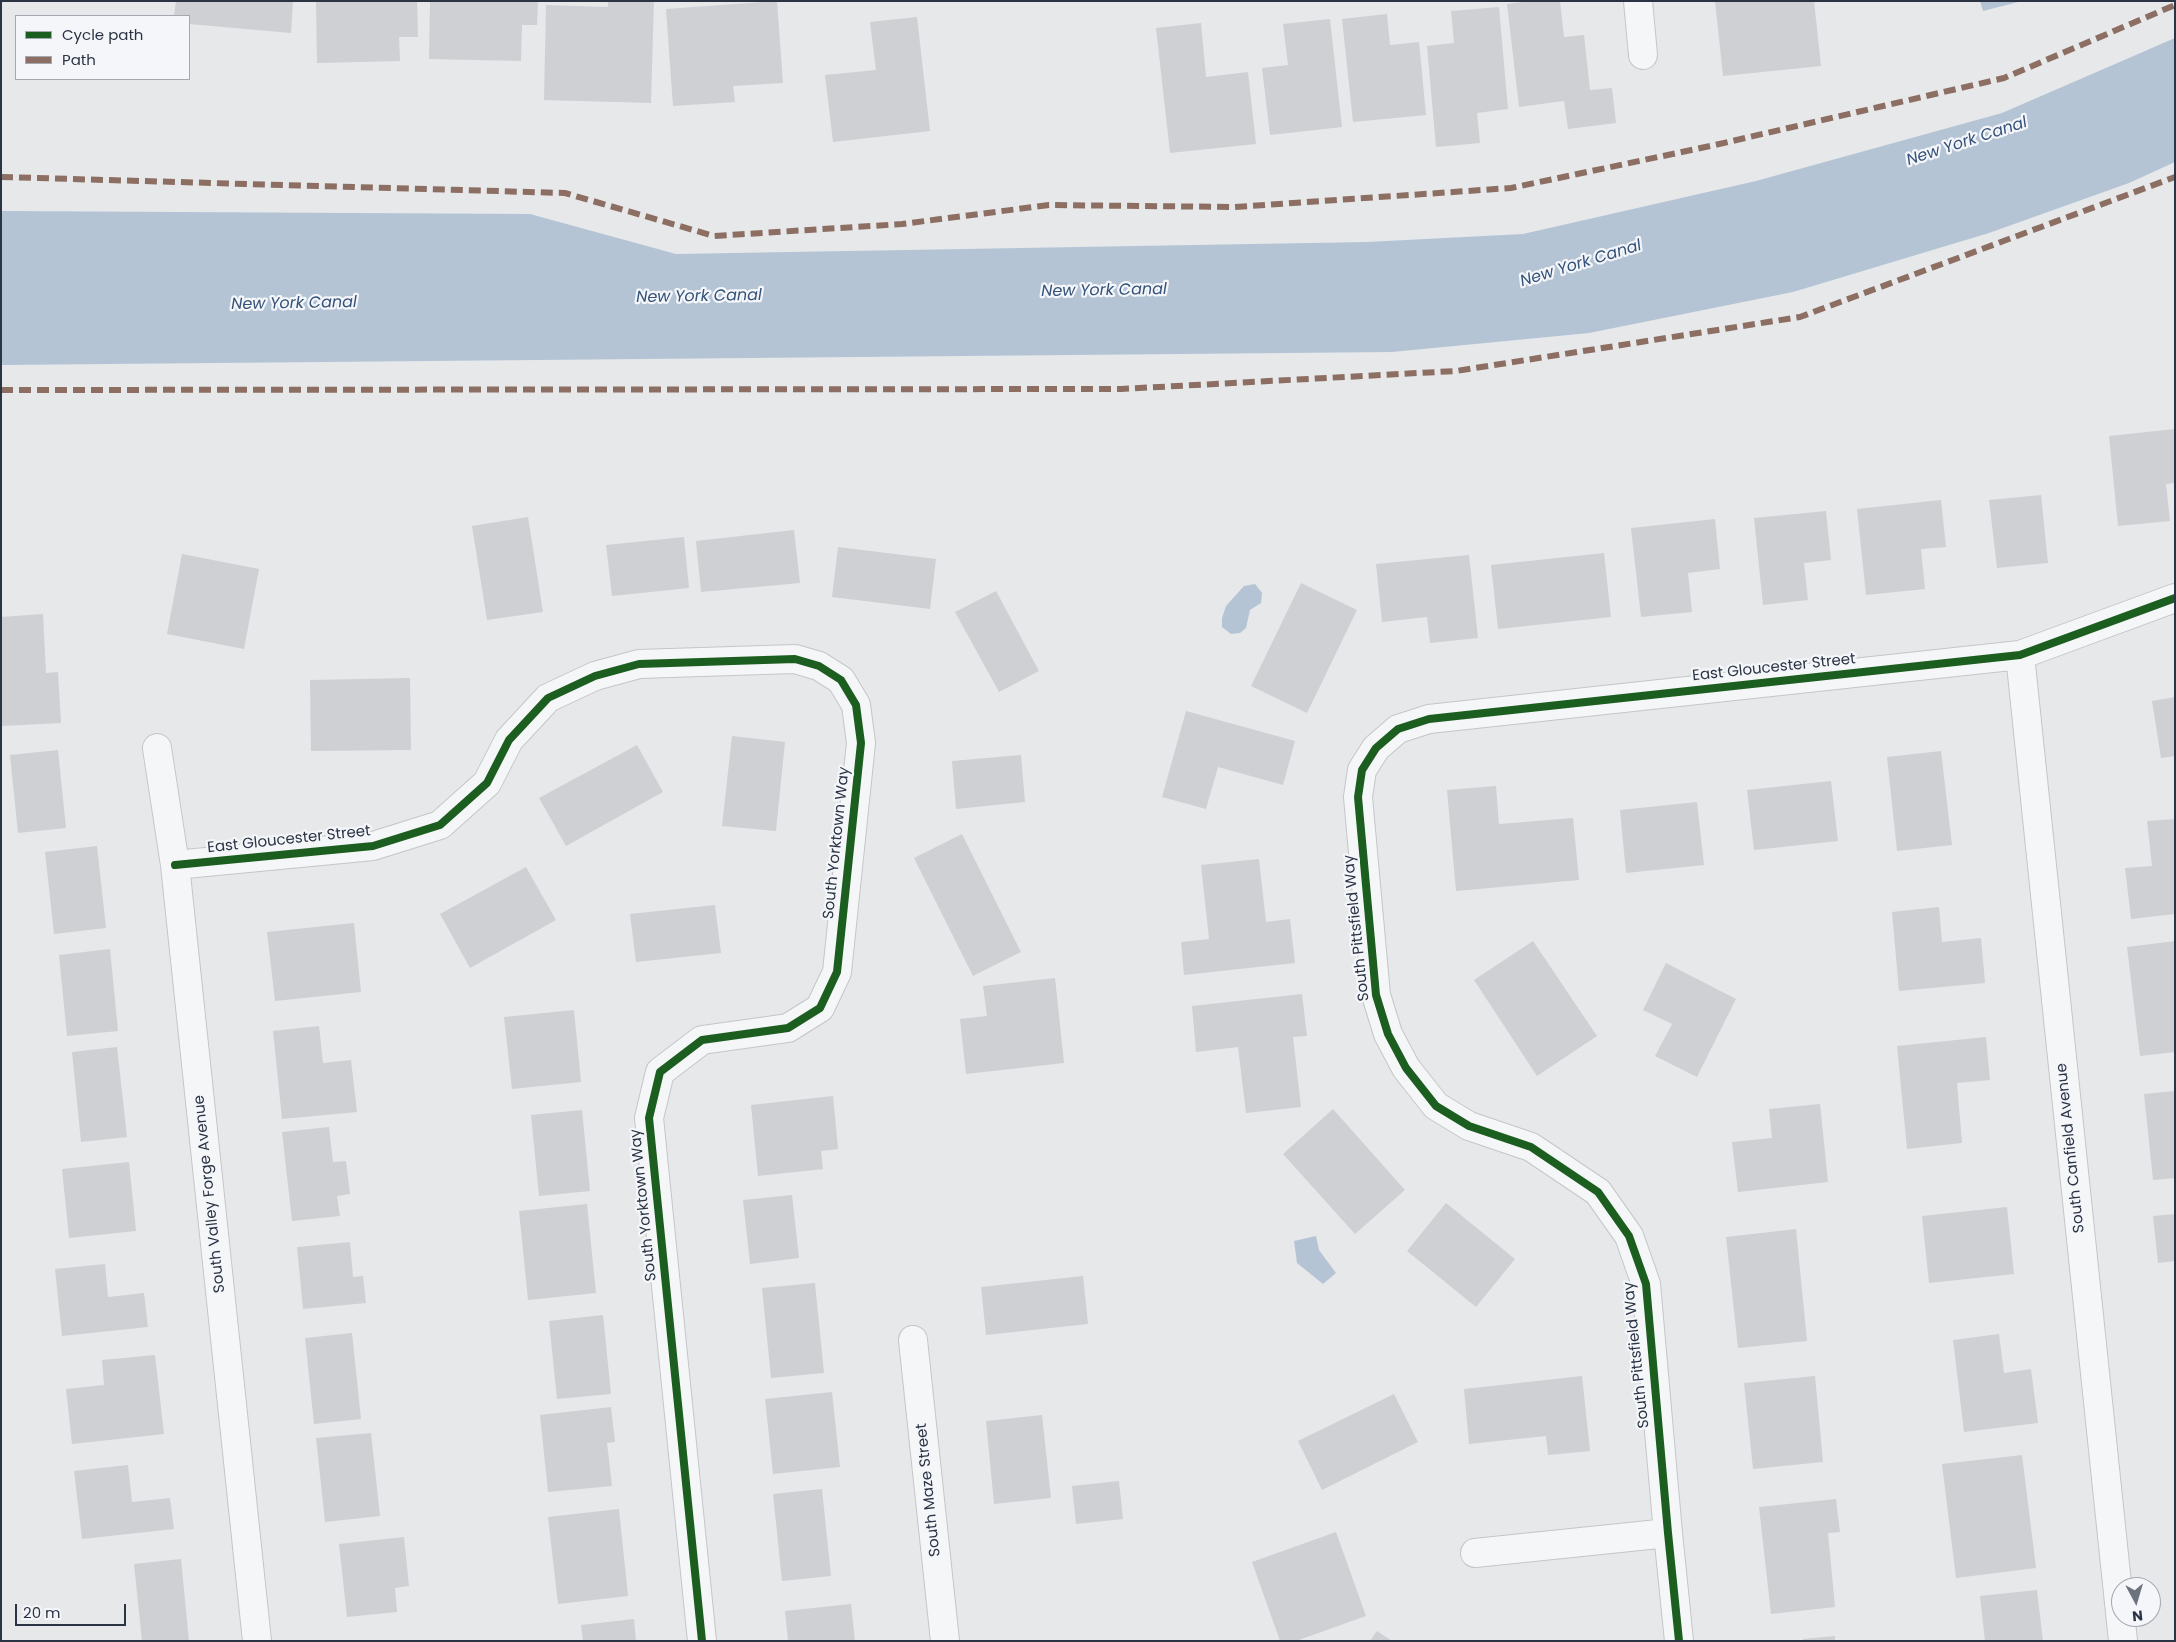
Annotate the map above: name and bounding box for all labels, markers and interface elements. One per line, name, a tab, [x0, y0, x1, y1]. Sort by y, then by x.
legend	[15, 15, 190, 80]
text: Cycle path	[62, 24, 143, 45]
text: Path	[62, 49, 96, 70]
water label: New York Canal	[1904, 113, 2030, 171]
water label: New York Canal	[1518, 236, 1644, 292]
water label: New York Canal	[1041, 280, 1167, 302]
water label: New York Canal	[636, 286, 762, 308]
water label: New York Canal	[231, 293, 357, 315]
street label: East Gloucester Street	[1691, 650, 1857, 686]
street label: South Yorktown Way	[820, 766, 854, 920]
street label: East Gloucester Street	[206, 822, 372, 858]
street label: South Pittsfield Way	[1340, 854, 1374, 1002]
street label: South Canfield Avenue	[2053, 1062, 2089, 1234]
street label: South Valley Forge Avenue	[191, 1094, 229, 1294]
street label: South Yorktown Way	[627, 1128, 661, 1282]
street label: South Pittsfield Way	[1620, 1281, 1654, 1429]
street label: South Maze Street	[913, 1422, 945, 1558]
north arrow	[2111, 1577, 2161, 1627]
scale bar	[18, 1594, 129, 1626]
text: 20 m	[23, 1602, 61, 1623]
text: N	[2131, 1605, 2144, 1626]

